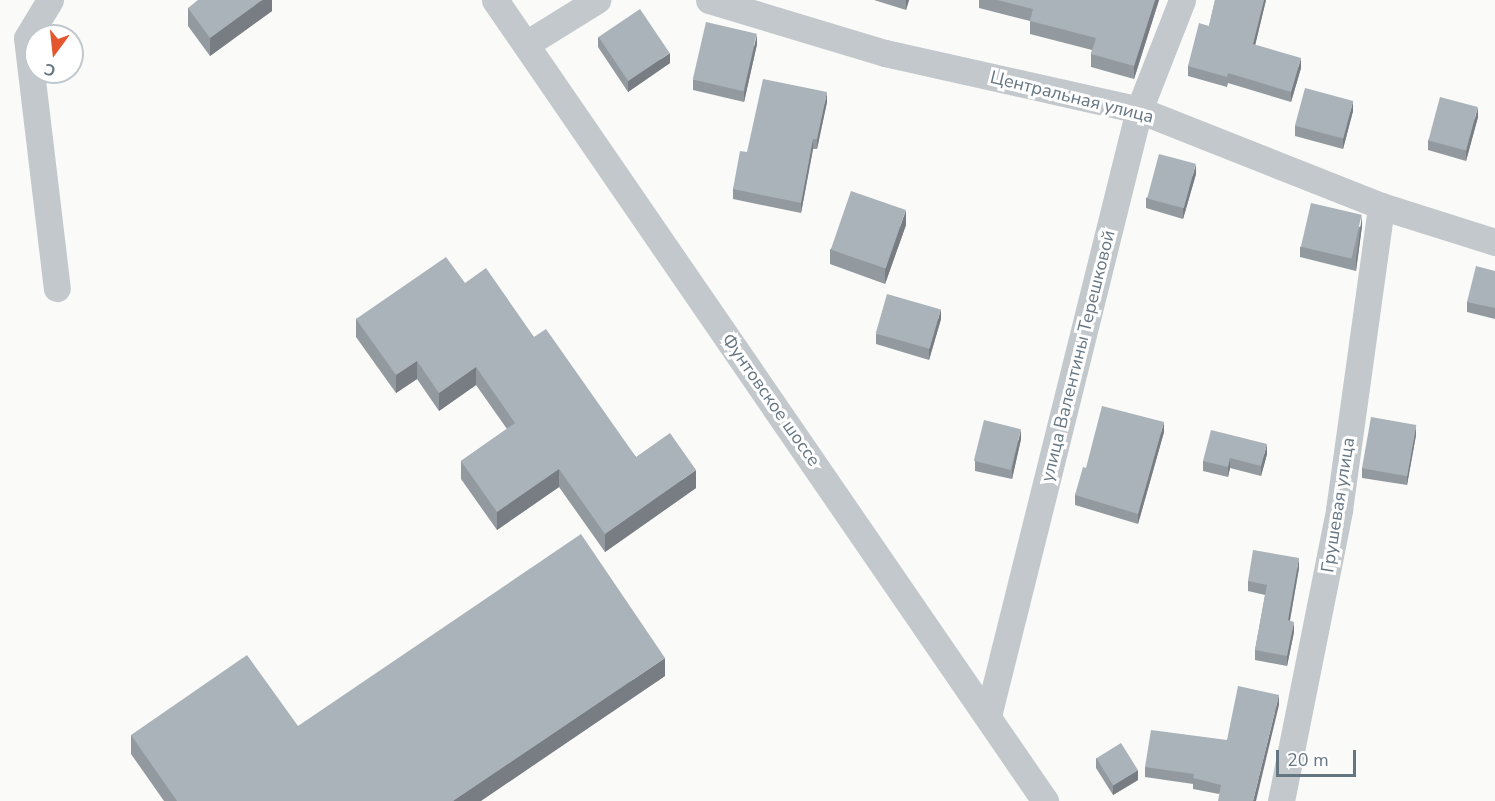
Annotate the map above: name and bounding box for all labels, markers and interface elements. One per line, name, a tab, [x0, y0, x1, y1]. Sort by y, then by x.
north arrow	[24, 24, 84, 84]
text: С	[42, 57, 58, 81]
street label: Центральная улица	[988, 66, 1156, 128]
street label: улица Валентины Терешковой	[1036, 228, 1120, 484]
street label: Фунтовское шоссе	[717, 329, 825, 471]
street label: Грушевая улица	[1317, 436, 1359, 574]
scale bar	[1279, 738, 1358, 776]
text: 20 m	[1287, 748, 1329, 772]

